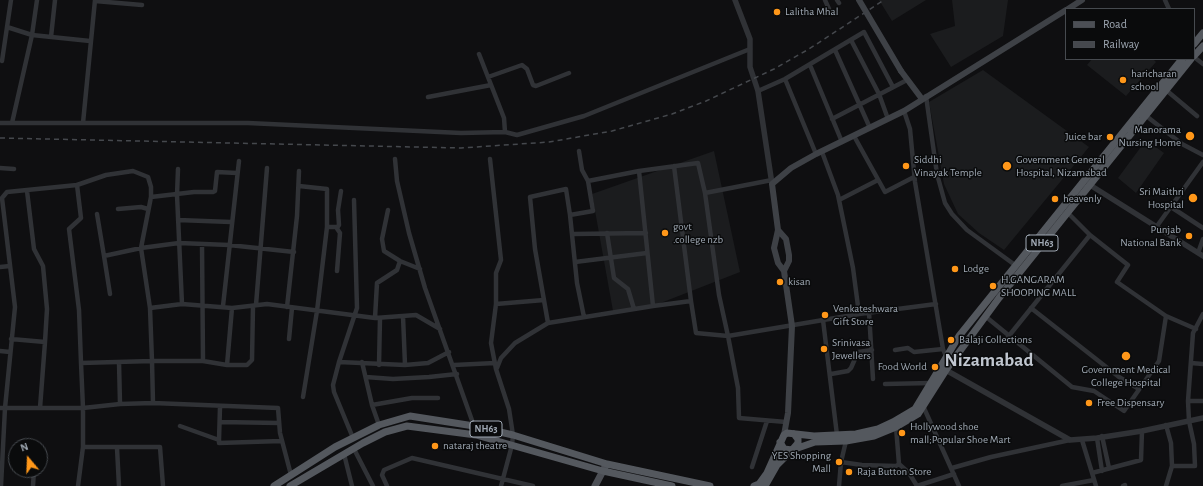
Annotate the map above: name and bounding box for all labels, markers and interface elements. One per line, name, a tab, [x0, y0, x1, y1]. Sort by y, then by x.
place label: Lalitha Mhal	[785, 5, 838, 19]
marker: Lalitha Mhal	[772, 7, 782, 17]
legend	[1065, 8, 1195, 60]
text: Road	[1103, 18, 1127, 30]
text: Railway	[1103, 38, 1139, 50]
place label: haricharan school	[1131, 67, 1177, 93]
marker: haricharan school	[1118, 75, 1128, 85]
place label: Manorama Nursing Home	[1118, 123, 1181, 149]
place label: Juice bar	[1065, 130, 1102, 144]
marker: Manorama Nursing Home	[1184, 130, 1196, 142]
marker: Juice bar	[1105, 132, 1115, 142]
place label: Siddhi Vinayak Temple	[914, 153, 982, 179]
place label: Government General Hospital, Nizamabad	[1016, 153, 1107, 179]
marker: Government General Hospital, Nizamabad	[1001, 160, 1013, 172]
marker: Siddhi Vinayak Temple	[901, 161, 911, 171]
place label: Sri Maithri Hospital	[1139, 185, 1184, 211]
place label: heavenly	[1063, 192, 1101, 206]
marker: Sri Maithri Hospital	[1187, 192, 1199, 204]
marker: heavenly	[1050, 194, 1060, 204]
place label: govt .college nzb	[673, 220, 723, 246]
place label: Punjab National Bank	[1120, 223, 1181, 249]
marker: govt .college nzb	[660, 228, 670, 238]
marker: Punjab National Bank	[1184, 231, 1194, 241]
road number: NH63	[1026, 235, 1058, 251]
place label: Lodge	[963, 262, 989, 276]
marker: Lodge	[950, 264, 960, 274]
place label: H.GANGARAM SHOOPING MALL	[1001, 273, 1076, 299]
place label: kisan	[788, 275, 810, 289]
marker: kisan	[775, 277, 785, 287]
marker: H.GANGARAM SHOOPING MALL	[988, 281, 998, 291]
place label: Venkateshwara Gift Store	[833, 302, 898, 328]
marker: Venkateshwara Gift Store	[820, 310, 830, 320]
place label: Balaji Collections	[959, 333, 1032, 347]
marker: Balaji Collections	[946, 335, 956, 345]
place label: Srinivasa Jewellers	[832, 336, 871, 362]
marker: Srinivasa Jewellers	[819, 344, 829, 354]
district label: Nizamabad	[945, 349, 1033, 371]
marker: Government Medical College Hospital	[1120, 350, 1132, 362]
place label: Food World	[878, 360, 927, 374]
marker: Food World	[930, 362, 940, 372]
place label: Government Medical College Hospital	[1081, 363, 1171, 389]
place label: Free Dispensary	[1097, 396, 1164, 410]
marker: Free Dispensary	[1084, 398, 1094, 408]
place label: Hollywood shoe mall;Popular Shoe Mart	[910, 420, 1010, 446]
road number: NH63	[470, 421, 502, 437]
marker: Hollywood shoe mall;Popular Shoe Mart	[897, 428, 907, 438]
north arrow	[8, 438, 48, 478]
place label: nataraj theatre	[443, 439, 507, 453]
text: N	[19, 441, 30, 454]
marker: nataraj theatre	[430, 441, 440, 451]
place label: YES Shopping Mall	[772, 449, 831, 475]
marker: YES Shopping Mall	[834, 457, 844, 467]
place label: Raja Button Store	[857, 465, 931, 479]
marker: Raja Button Store	[844, 467, 854, 477]

